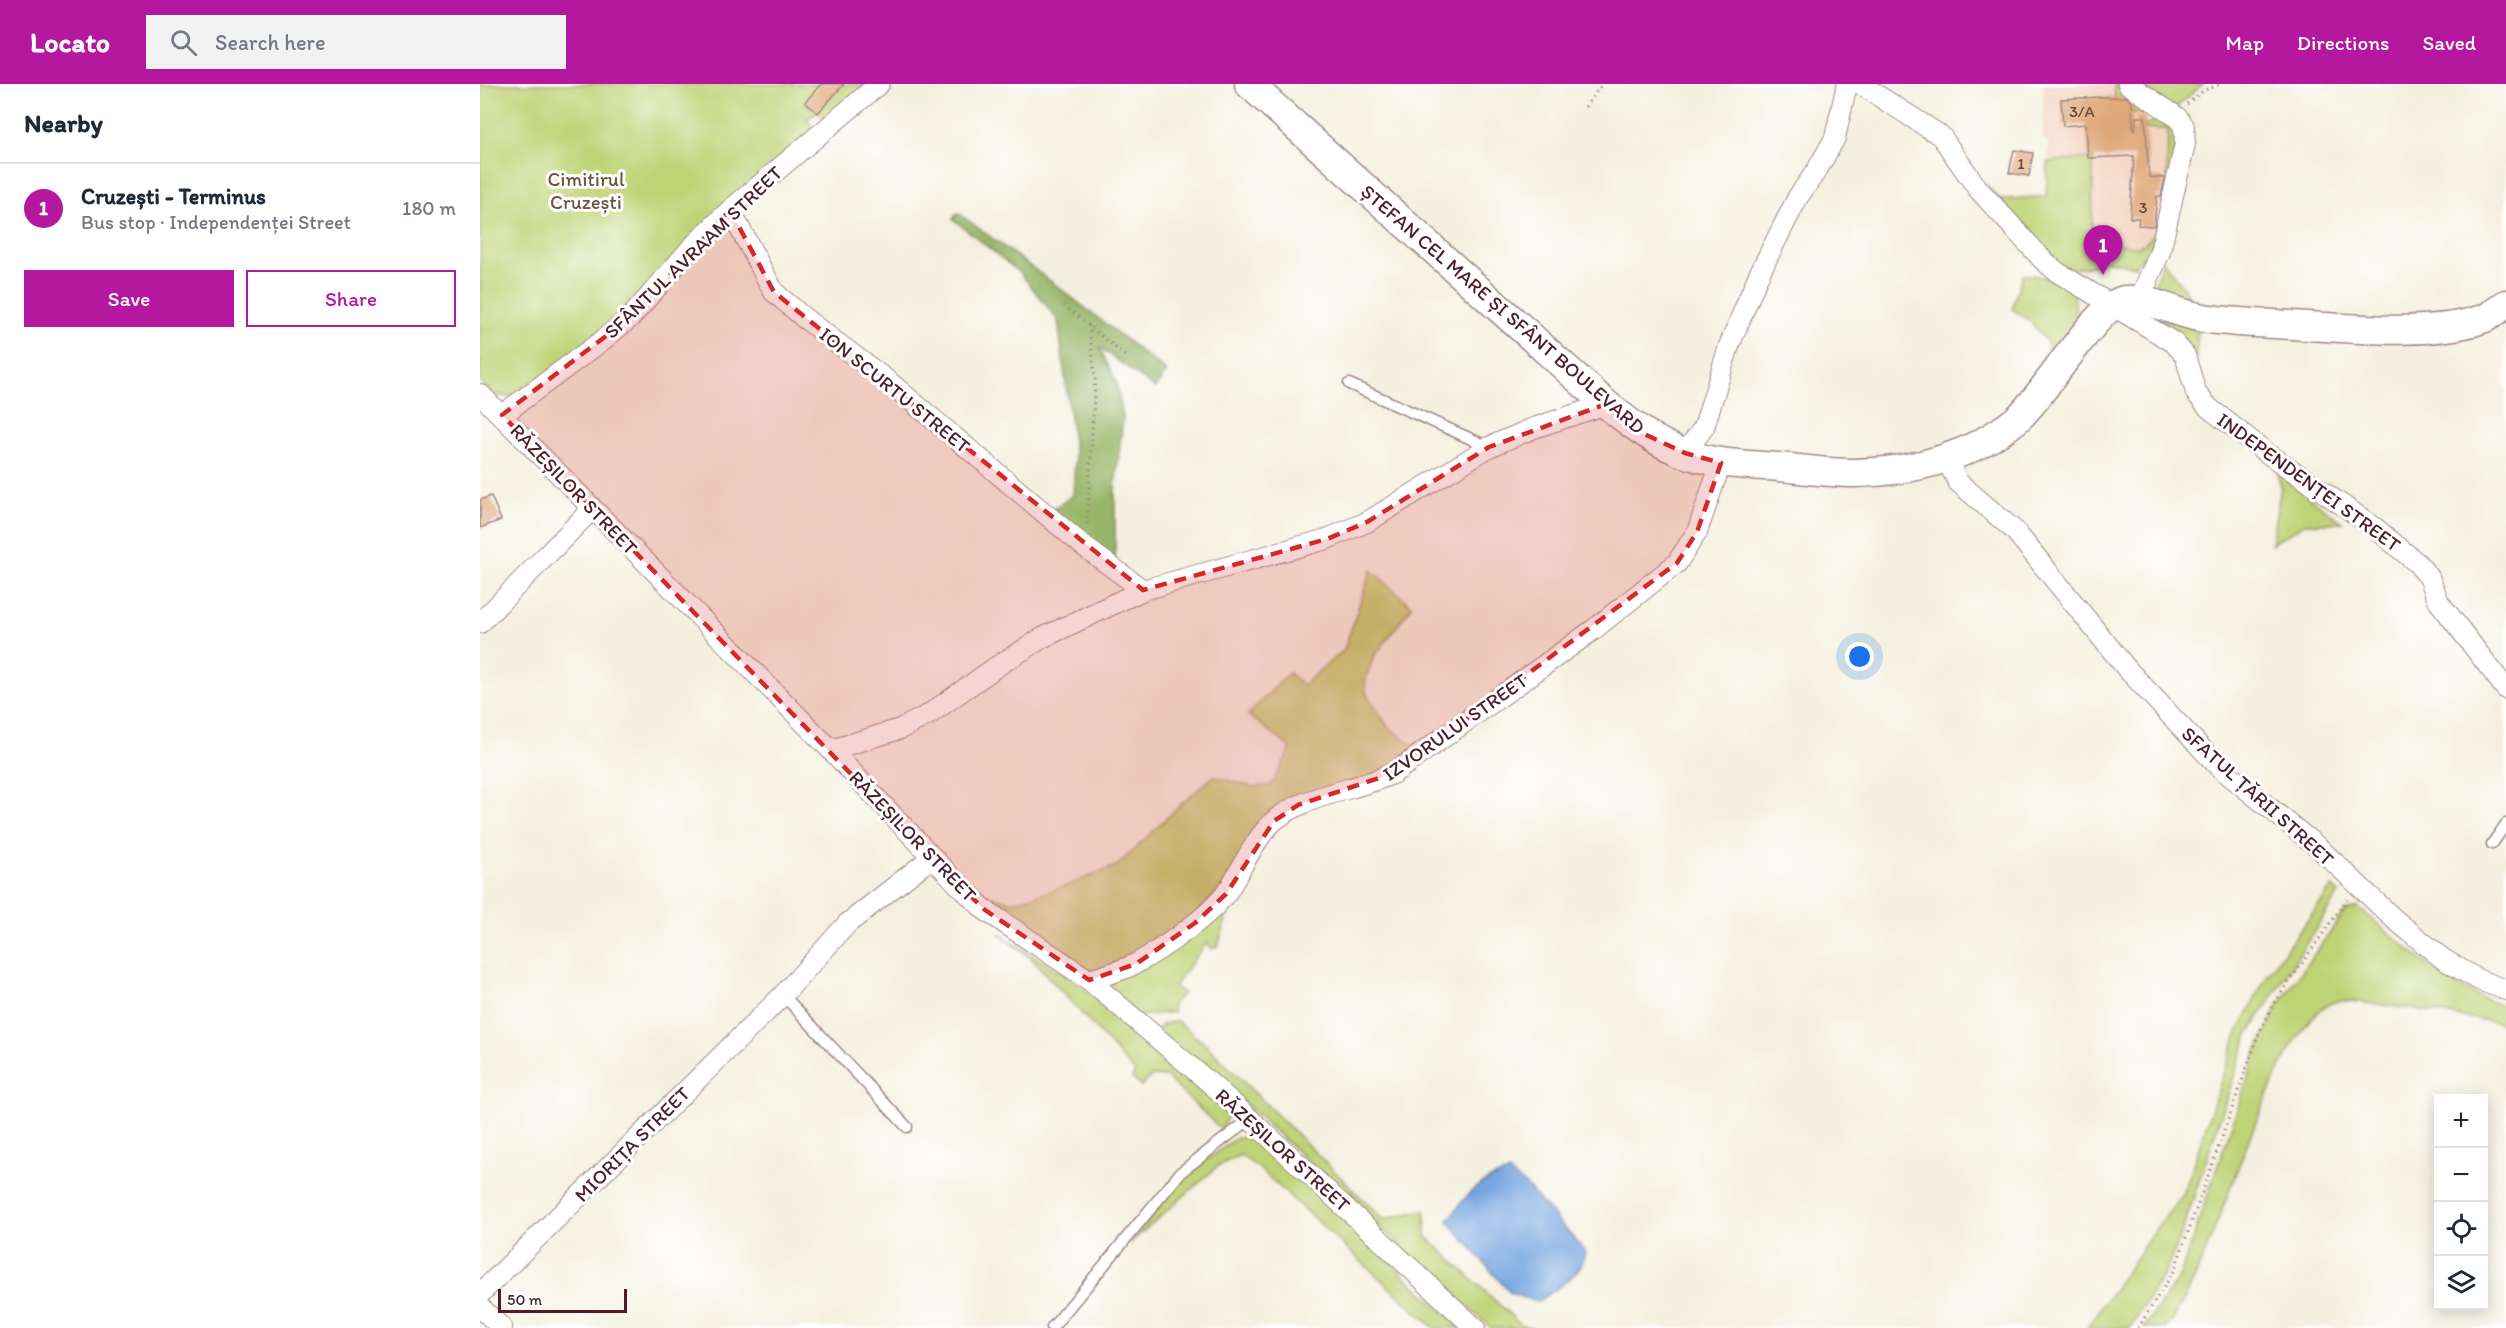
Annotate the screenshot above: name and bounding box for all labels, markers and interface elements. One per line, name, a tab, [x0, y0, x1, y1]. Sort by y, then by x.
search box	[146, 15, 566, 69]
text: Locato	[30, 25, 110, 59]
icon: search	[167, 26, 200, 59]
text: Search here	[215, 29, 325, 56]
text: Map	[2226, 30, 2264, 55]
text: Directions	[2297, 30, 2389, 55]
text: Saved	[2422, 30, 2476, 55]
house number: 3/A	[2069, 102, 2095, 121]
text: Nearby	[24, 107, 103, 139]
house number: 1	[2017, 154, 2025, 173]
street label: SFÂNTUL AVRAAM STREET	[599, 161, 787, 343]
park label: Cimitirul Cruzești	[547, 167, 625, 214]
street label: ȘTEFAN CEL MARE ȘI SFÂNT BOULEVARD	[1356, 179, 1650, 439]
text: Cruzești - Terminus	[81, 183, 266, 210]
text: 1	[39, 196, 48, 220]
text: 180 m	[402, 196, 456, 220]
house number: 3	[2139, 198, 2148, 217]
text: Bus stop · Independenței Street	[81, 210, 351, 234]
pin: 1	[2084, 226, 2122, 275]
button: Save	[24, 270, 234, 327]
button: Share	[246, 270, 456, 327]
street label: ION SCURTU STREET	[815, 322, 975, 458]
street label: INDEPENDENȚEI STREET	[2213, 407, 2405, 557]
street label: RĂZEȘILOR STREET	[505, 418, 643, 560]
your location	[1845, 642, 1874, 671]
street label: IZVORULUI STREET	[1378, 668, 1532, 786]
street label: SFATUL ȚĂRII STREET	[2177, 721, 2339, 871]
street label: RĂZEȘILOR STREET	[844, 765, 982, 907]
street label: MIORIȚA STREET	[569, 1081, 695, 1207]
street label: RĂZEȘILOR STREET	[1211, 1083, 1355, 1217]
map controls	[2434, 1094, 2488, 1310]
button: +	[2434, 1094, 2488, 1148]
button: −	[2434, 1148, 2488, 1202]
button: locate	[2434, 1202, 2488, 1256]
button: layers	[2434, 1256, 2488, 1310]
scale bar	[498, 1286, 627, 1314]
text: 50 m	[507, 1290, 542, 1309]

